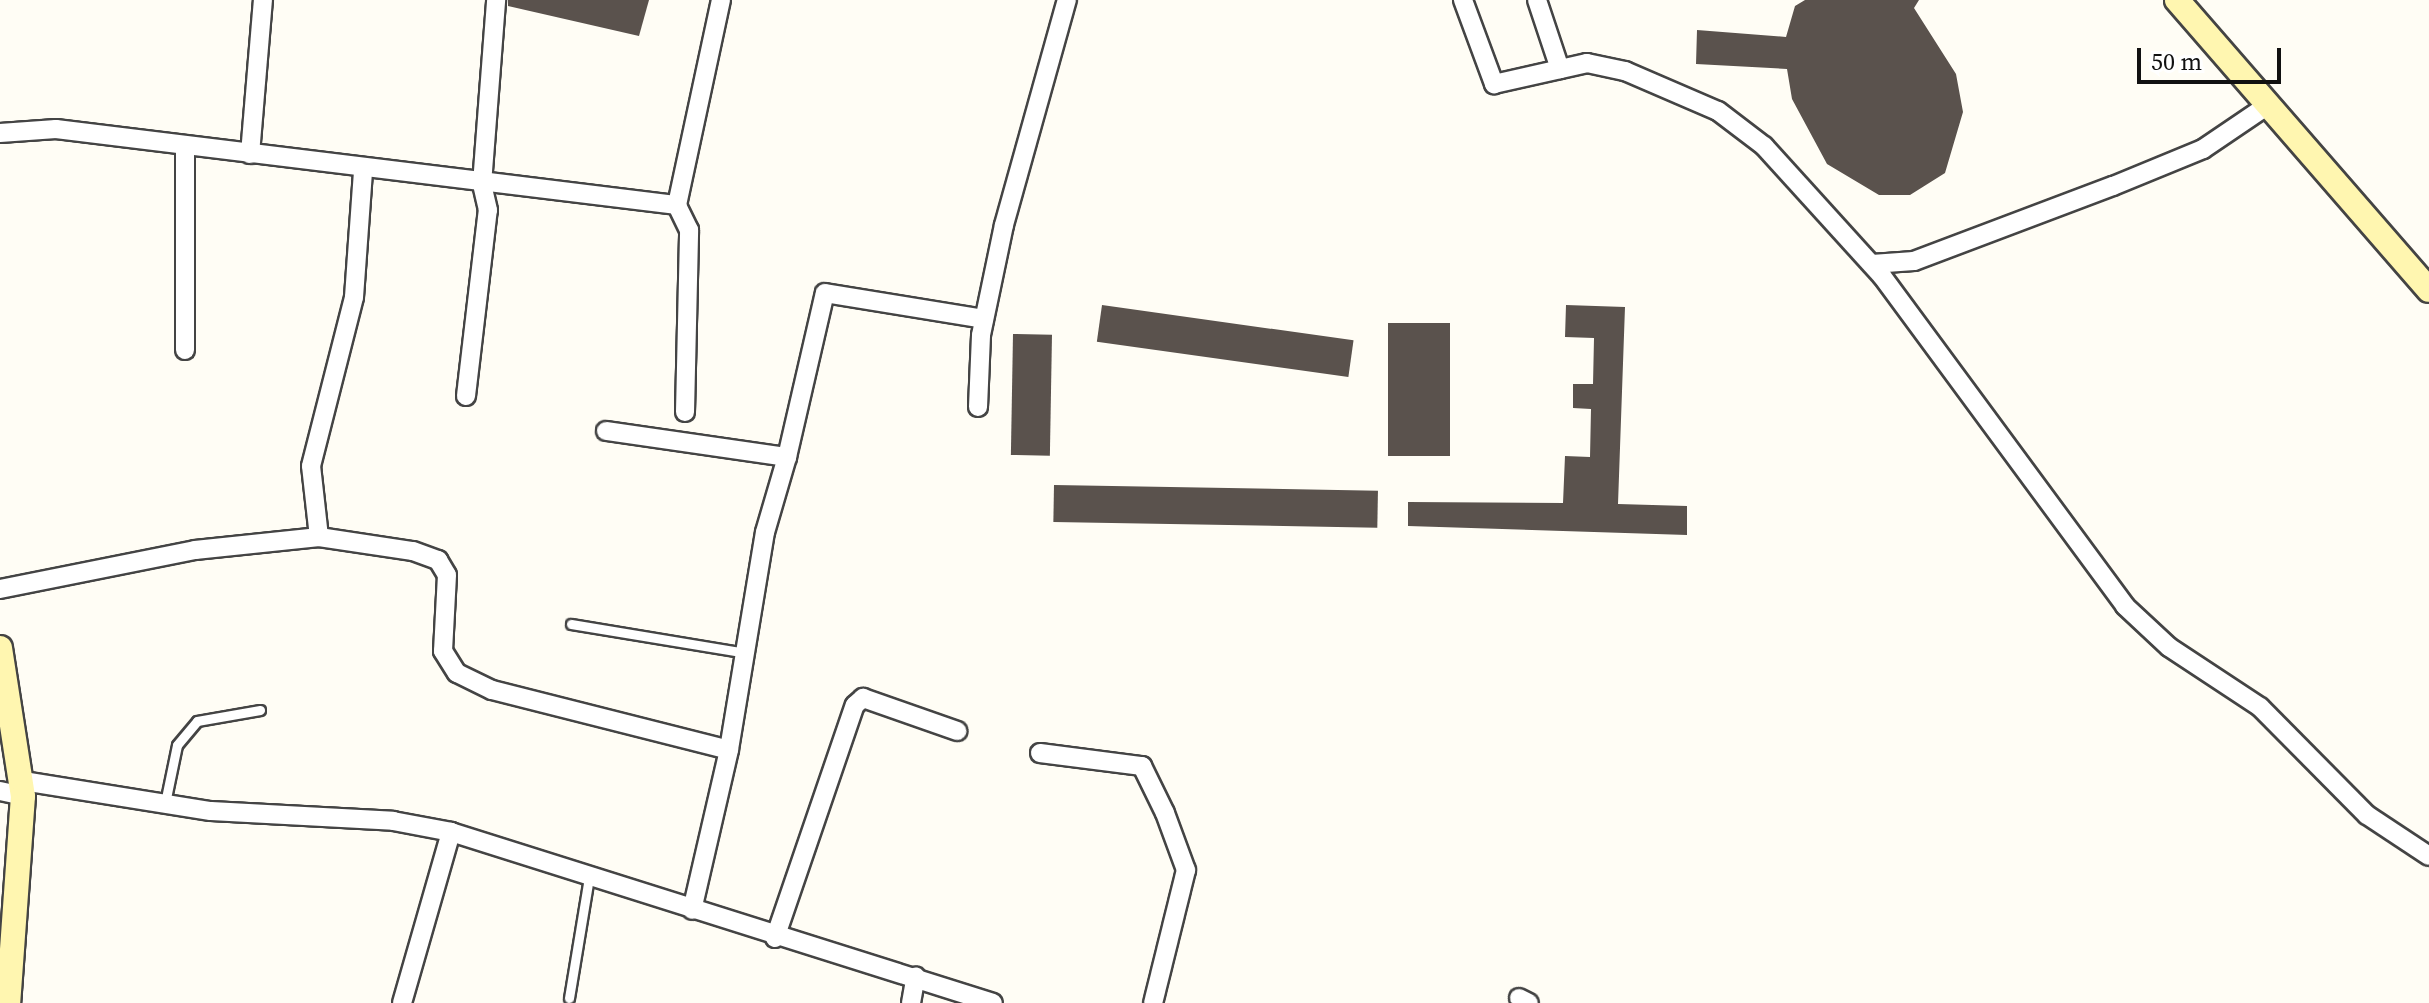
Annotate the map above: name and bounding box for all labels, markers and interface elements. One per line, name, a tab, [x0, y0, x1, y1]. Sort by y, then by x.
scale bar	[2141, 32, 2285, 82]
text: 50 m	[2151, 45, 2202, 78]

